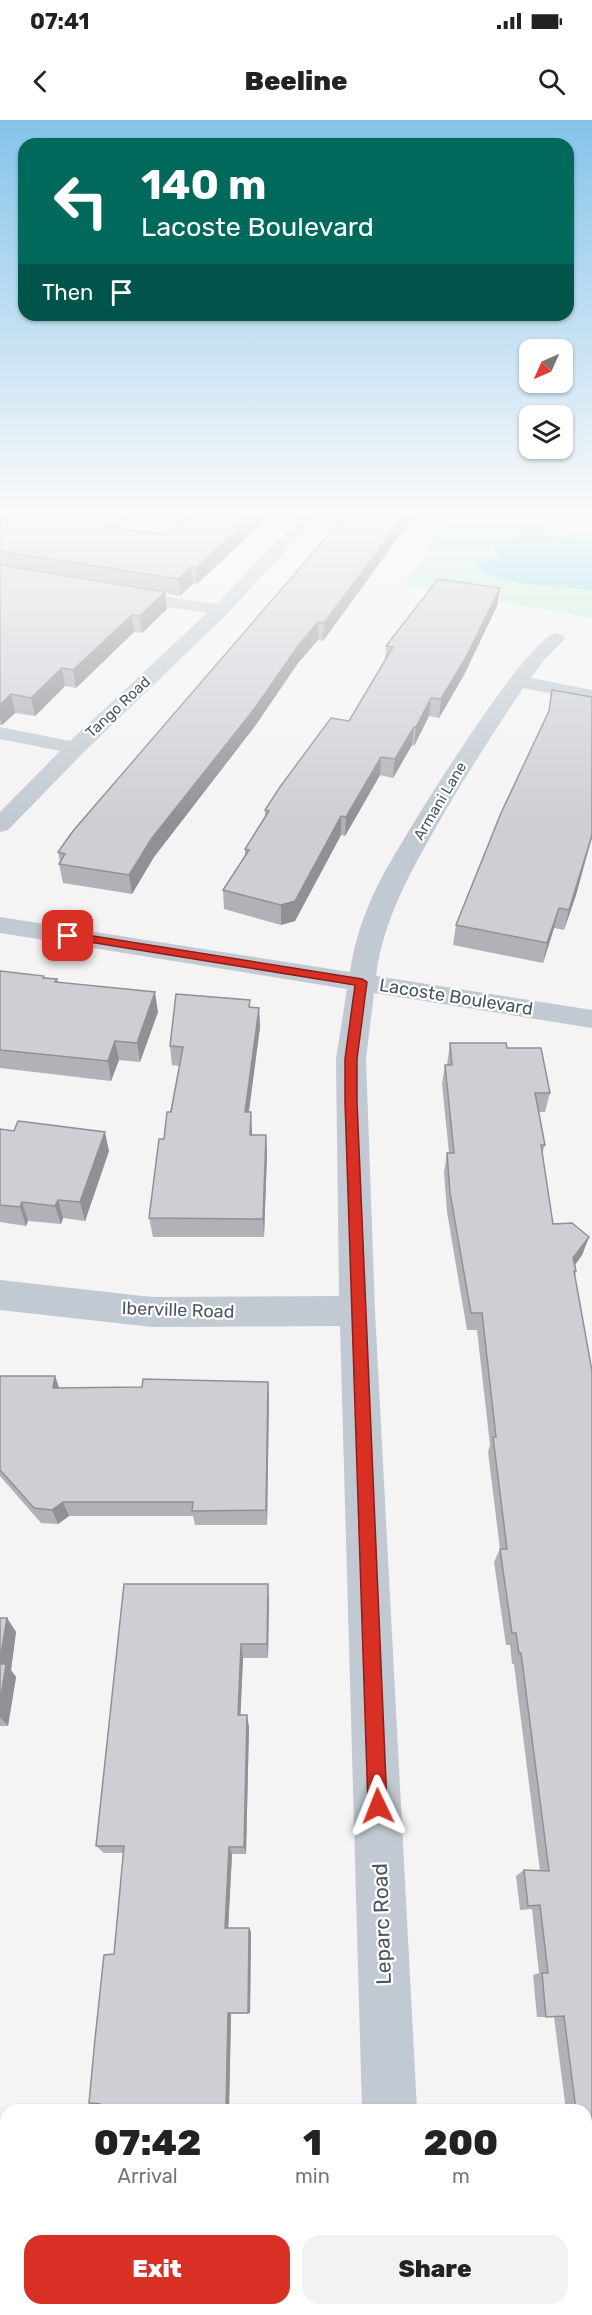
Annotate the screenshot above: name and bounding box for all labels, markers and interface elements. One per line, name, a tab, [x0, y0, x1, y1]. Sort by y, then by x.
text: 07:41	[30, 8, 89, 35]
icon: back	[24, 65, 57, 98]
text: Beeline	[245, 65, 347, 97]
icon: search	[535, 65, 568, 98]
text: 140 m	[141, 160, 267, 210]
icon: left	[42, 162, 120, 240]
text: Lacoste Boulevard	[141, 211, 374, 243]
icon: arrive	[105, 276, 138, 309]
text: Then	[42, 279, 93, 306]
north arrow	[519, 339, 573, 393]
map controls	[519, 339, 573, 459]
button: layers	[519, 405, 573, 459]
street label: Tango Road	[82, 673, 154, 741]
street label: Armani Lane	[410, 759, 470, 843]
pin	[42, 910, 93, 961]
icon: arrive	[51, 919, 84, 952]
street label: Lacoste Boulevard	[378, 974, 534, 1020]
street label: Iberville Road	[121, 1297, 235, 1323]
position arrow	[346, 1774, 410, 1838]
street label: Leparc Road	[367, 1863, 396, 1985]
text: 07:42	[94, 2121, 201, 2164]
text: 1	[303, 2121, 322, 2164]
text: 200	[424, 2121, 498, 2164]
text: Arrival	[118, 2164, 178, 2188]
text: min	[295, 2164, 330, 2188]
text: m	[452, 2164, 470, 2188]
button: Exit	[24, 2235, 290, 2304]
button: Share	[302, 2235, 568, 2304]

